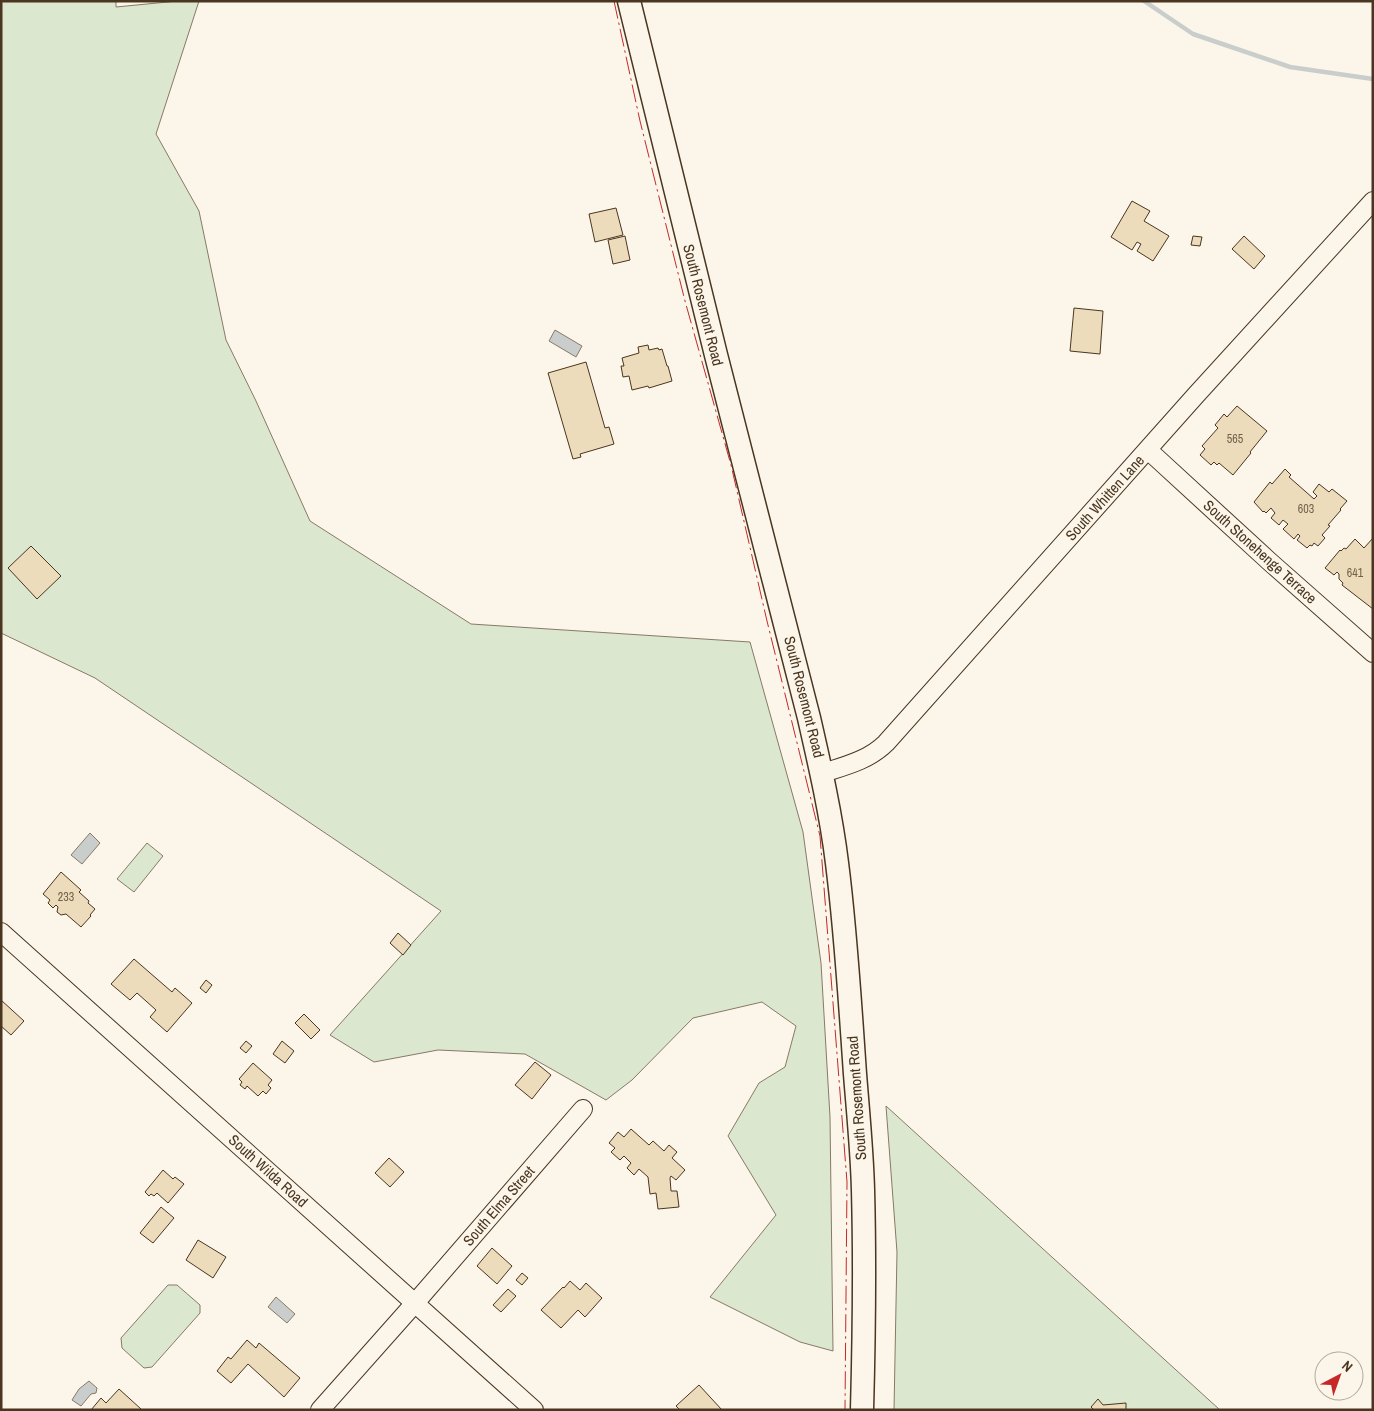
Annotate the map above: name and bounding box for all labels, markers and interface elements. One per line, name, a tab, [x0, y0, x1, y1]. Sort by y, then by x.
street label: South Rosemont Road	[678, 242, 729, 368]
house number: 565	[1227, 431, 1244, 447]
street label: South Whitten Lane	[1060, 450, 1149, 545]
street label: South Stonehenge Terrace	[1199, 495, 1322, 608]
house number: 603	[1298, 501, 1314, 517]
house number: 641	[1347, 565, 1364, 581]
street label: South Rosemont Road	[779, 634, 830, 760]
house number: 233	[58, 889, 74, 905]
street label: South Rosemont Road	[842, 1035, 871, 1161]
street label: South Wilda Road	[224, 1129, 312, 1212]
street label: South Elma Street	[458, 1161, 540, 1250]
north arrow	[1314, 1351, 1364, 1401]
text: N	[1338, 1357, 1357, 1376]

